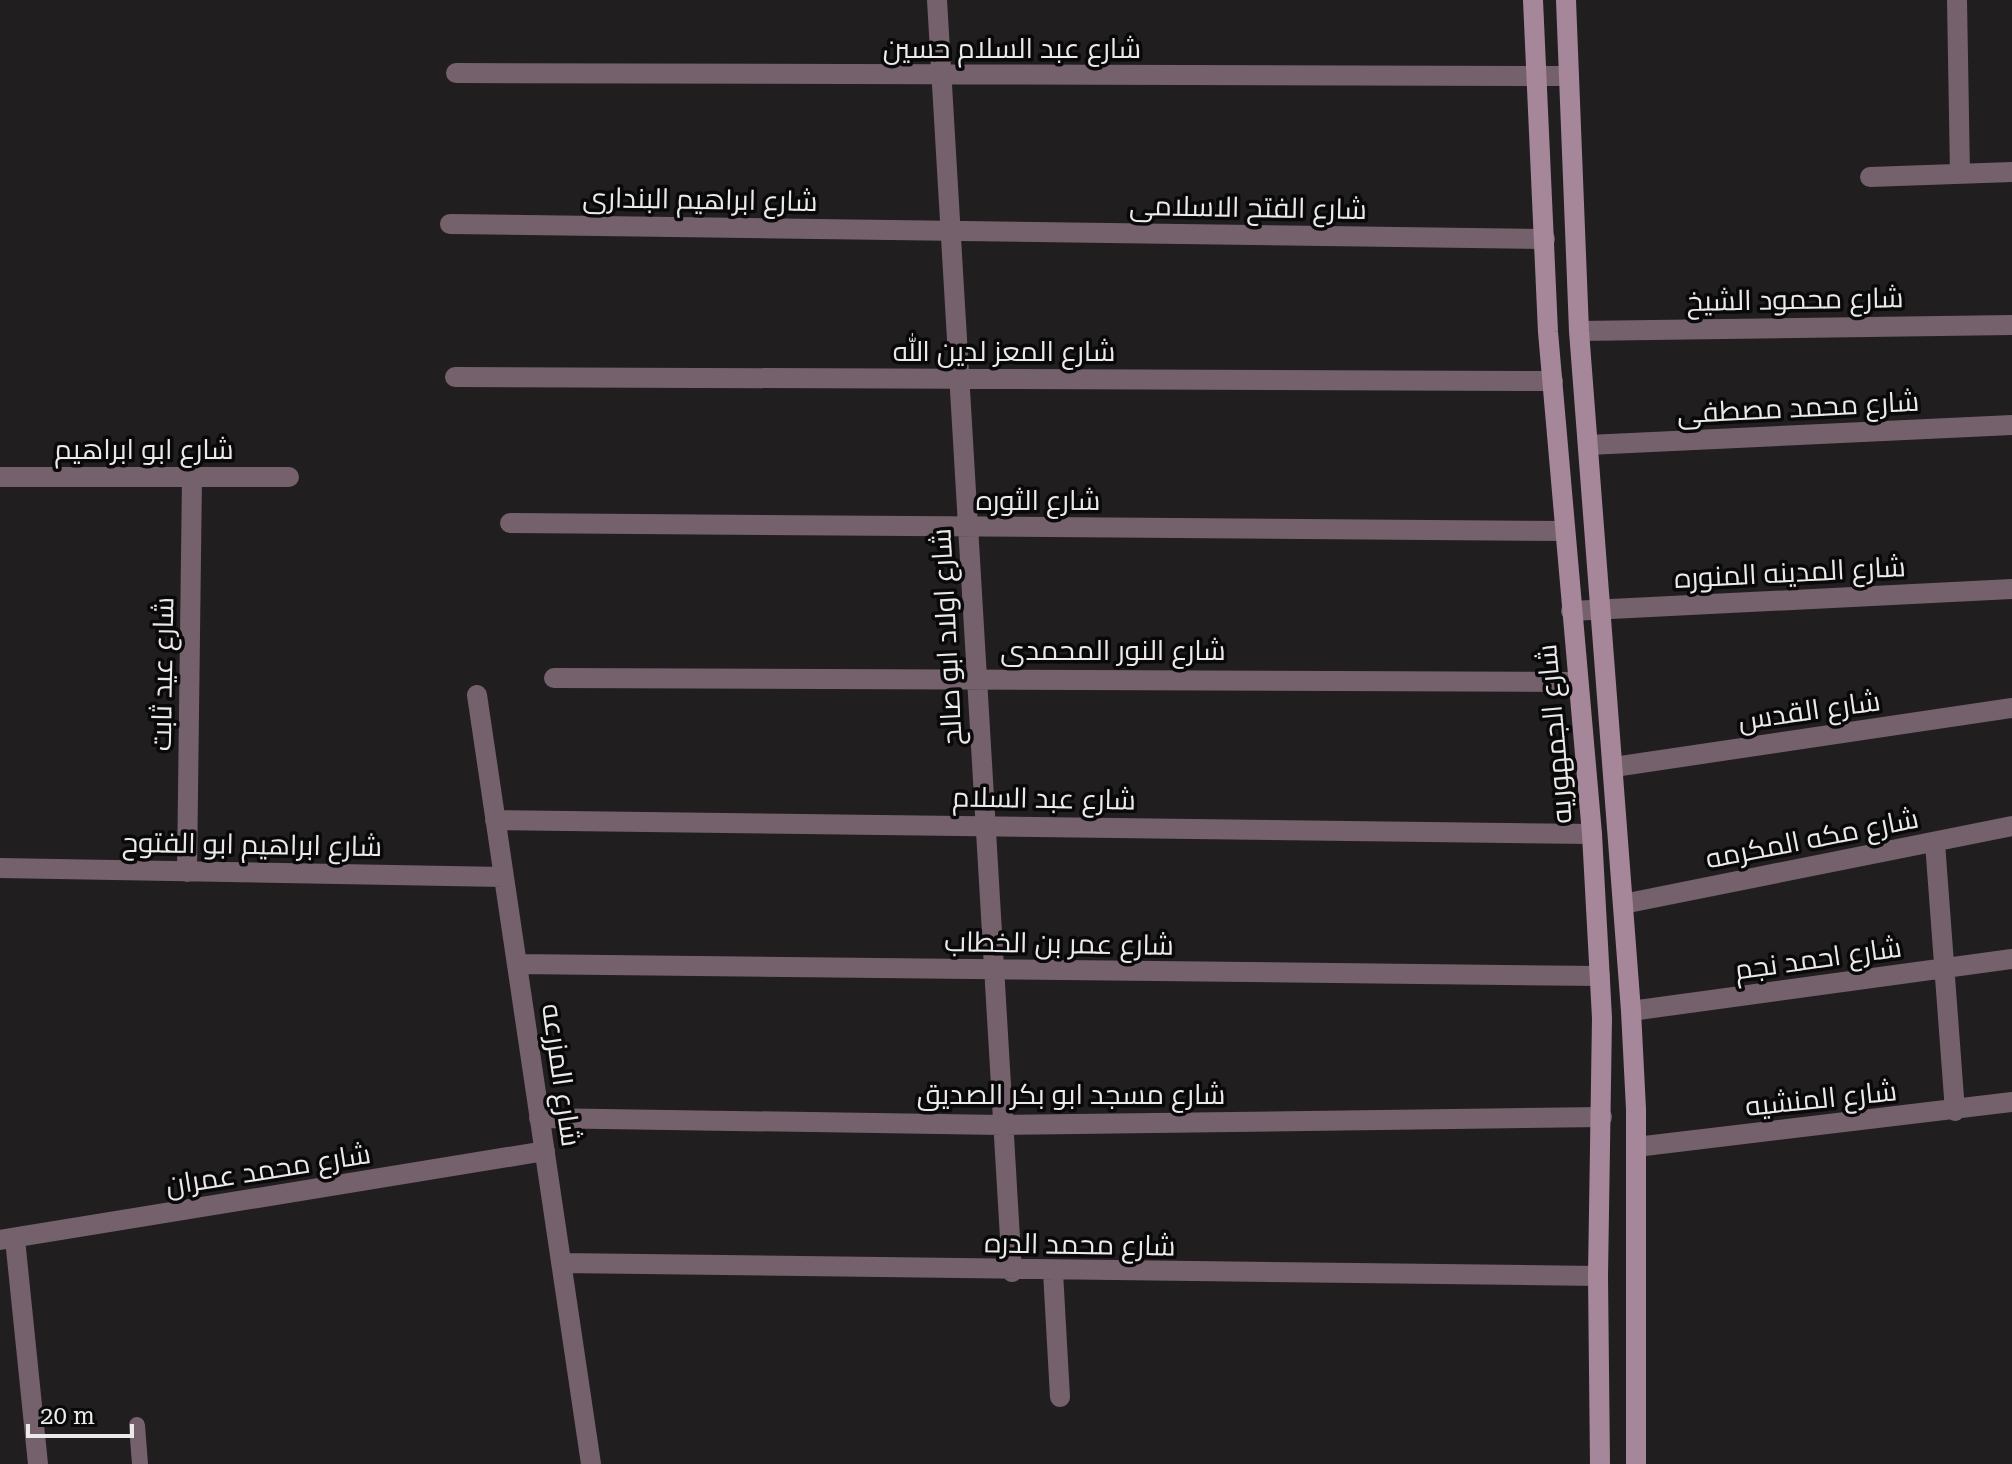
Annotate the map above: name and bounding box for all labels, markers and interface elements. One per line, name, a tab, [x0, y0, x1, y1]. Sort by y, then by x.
street label: شارع عبد السلام حسين	[883, 32, 1141, 68]
street label: شارع ابراهيم البندارى	[582, 181, 818, 221]
street label: شارع الفتح الاسلامى	[1129, 189, 1367, 228]
street label: شارع محمود الشيخ	[1686, 281, 1904, 320]
street label: شارع المعز لدين الله	[893, 333, 1115, 370]
street label: شارع محمد مصطفى	[1676, 385, 1920, 432]
street label: شارع ابو ابراهيم	[54, 433, 234, 469]
street label: شارع الثوره	[976, 484, 1100, 519]
street label: شارع اولاد ابو صالح	[924, 527, 971, 746]
street label: شارع المدينه المنوره	[1673, 550, 1907, 597]
street label: شارع عيد ثابت	[145, 597, 182, 751]
street label: شارع النور المحمدى	[1000, 634, 1226, 669]
street label: شارع الجمهوريه	[1530, 643, 1581, 825]
street label: شارع القدس	[1736, 684, 1883, 739]
street label: شارع عبد السلام	[952, 780, 1136, 820]
street label: شارع مكه المكرمه	[1703, 802, 1922, 877]
street label: شارع ابراهيم ابو الفتوح	[121, 826, 382, 866]
street label: شارع عمر بن الخطاب	[944, 925, 1174, 964]
street label: شارع احمد نجم	[1733, 930, 1904, 990]
street label: شارع المزرعه	[533, 1001, 588, 1149]
street label: شارع المنشيه	[1744, 1074, 1899, 1125]
street label: شارع مسجد ابو بكر الصديق	[917, 1078, 1225, 1113]
street label: شارع محمد عمران	[163, 1137, 373, 1204]
street label: شارع محمد الدره	[984, 1226, 1176, 1265]
scale bar	[28, 1388, 132, 1438]
text: 20 m	[40, 1402, 95, 1430]

